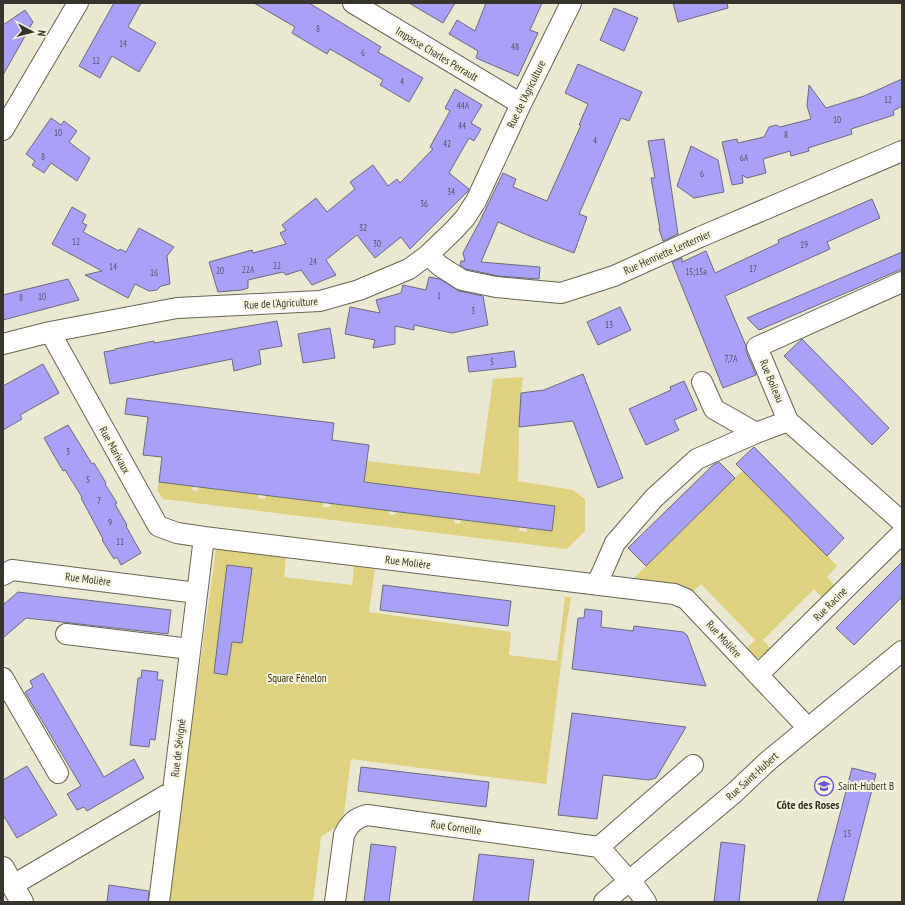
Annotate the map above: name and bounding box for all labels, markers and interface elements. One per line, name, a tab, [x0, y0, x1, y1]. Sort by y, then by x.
north arrow	[12, 12, 52, 52]
house number: 8	[316, 23, 320, 34]
street label: Impasse Charles Perrault	[393, 24, 481, 84]
text: N	[35, 29, 49, 37]
house number: 14	[119, 38, 127, 49]
house number: 48	[511, 41, 519, 52]
house number: 6	[361, 47, 365, 58]
house number: 12	[92, 55, 100, 66]
street label: Rue de l'Agriculture	[504, 57, 549, 130]
house number: 4	[400, 76, 404, 87]
house number: 12	[884, 94, 892, 105]
house number: 44A	[457, 100, 470, 111]
house number: 10	[833, 114, 841, 125]
house number: 44	[458, 120, 466, 131]
house number: 10	[54, 127, 62, 138]
house number: 8	[784, 129, 788, 140]
house number: 4	[593, 135, 597, 146]
house number: 42	[443, 138, 451, 149]
house number: 8	[41, 151, 45, 162]
house number: 6A	[740, 152, 749, 163]
house number: 6	[700, 168, 704, 179]
house number: 34	[447, 186, 455, 197]
house number: 36	[420, 198, 428, 209]
house number: 32	[359, 222, 367, 233]
street label: Rue Henriette Lenternier	[621, 227, 713, 277]
house number: 12	[72, 236, 80, 247]
house number: 30	[373, 238, 381, 249]
house number: 19	[800, 239, 808, 250]
house number: 24	[309, 256, 317, 267]
house number: 22	[273, 260, 281, 271]
house number: 14	[109, 261, 117, 272]
house number: 17	[749, 263, 757, 274]
house number: 22A	[242, 264, 255, 275]
house number: 20	[216, 265, 224, 276]
house number: 15;15a	[685, 266, 707, 277]
house number: 16	[150, 267, 158, 278]
house number: 1	[437, 290, 441, 301]
house number: 10	[38, 291, 46, 302]
house number: 8	[19, 292, 23, 303]
street label: Rue de l'Agriculture	[244, 294, 319, 312]
house number: 3	[471, 305, 475, 316]
house number: 13	[605, 319, 613, 330]
house number: 7,7A	[724, 353, 738, 364]
house number: 5	[490, 356, 494, 367]
street label: Rue Boileau	[757, 357, 787, 405]
street label: Rue Marivaux	[96, 424, 134, 476]
house number: 3	[66, 446, 70, 457]
house number: 5	[86, 474, 90, 485]
house number: 7	[97, 495, 101, 506]
house number: 9	[108, 517, 112, 528]
house number: 11	[116, 536, 124, 547]
street label: Rue Molière	[384, 552, 432, 572]
street label: Rue Molière	[64, 569, 112, 589]
street label: Rue Racine	[810, 584, 850, 624]
street label: Rue Molière	[703, 617, 745, 661]
park label: Square Fénelon	[267, 671, 327, 685]
street label: Rue de Sévigné	[167, 718, 189, 778]
street label: Rue Saint-Hubert	[723, 749, 781, 803]
school or university icon: Saint-Hubert B	[813, 775, 835, 797]
place label: Saint-Hubert B	[838, 779, 894, 793]
district label: Côte des Roses	[776, 797, 840, 812]
street label: Rue Corneille	[430, 817, 483, 838]
house number: 13	[843, 828, 851, 839]

